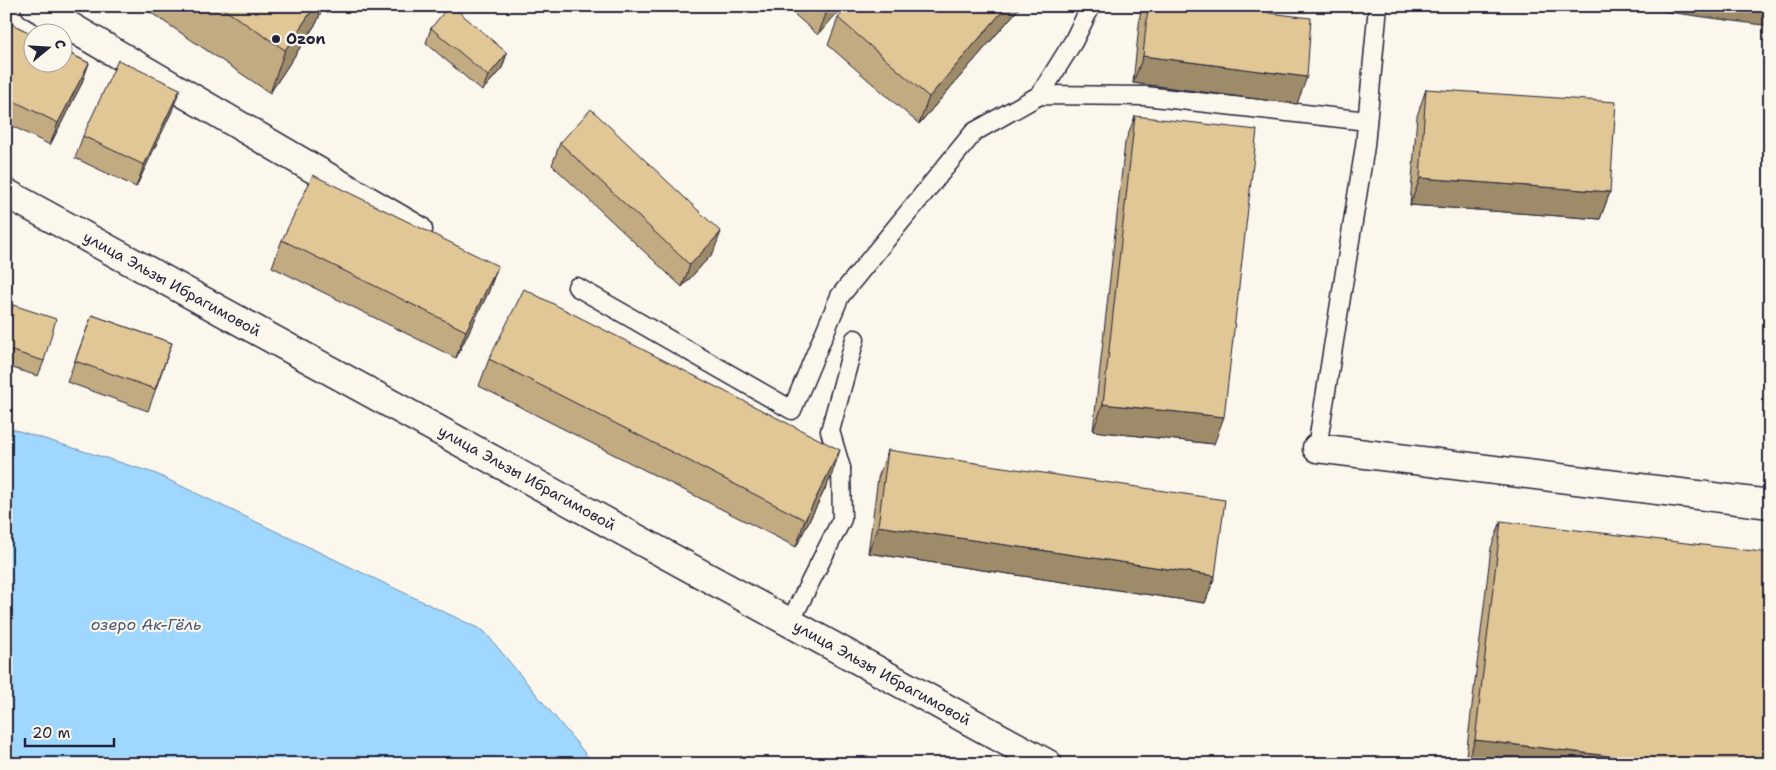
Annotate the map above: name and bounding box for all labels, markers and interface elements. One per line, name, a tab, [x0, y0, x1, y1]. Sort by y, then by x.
north arrow	[22, 22, 72, 72]
place label: Ozon	[286, 29, 326, 49]
marker: Ozon	[270, 33, 282, 45]
text: С	[50, 37, 70, 51]
street label: улица Эльзы Ибрагимовой	[80, 227, 264, 341]
street label: улица Эльзы Ибрагимовой	[435, 421, 619, 535]
water label: озеро Ак-Гёль	[91, 614, 201, 635]
street label: улица Эльзы Ибрагимовой	[790, 616, 974, 730]
scale bar	[25, 715, 114, 747]
text: 20 m	[32, 723, 71, 743]

